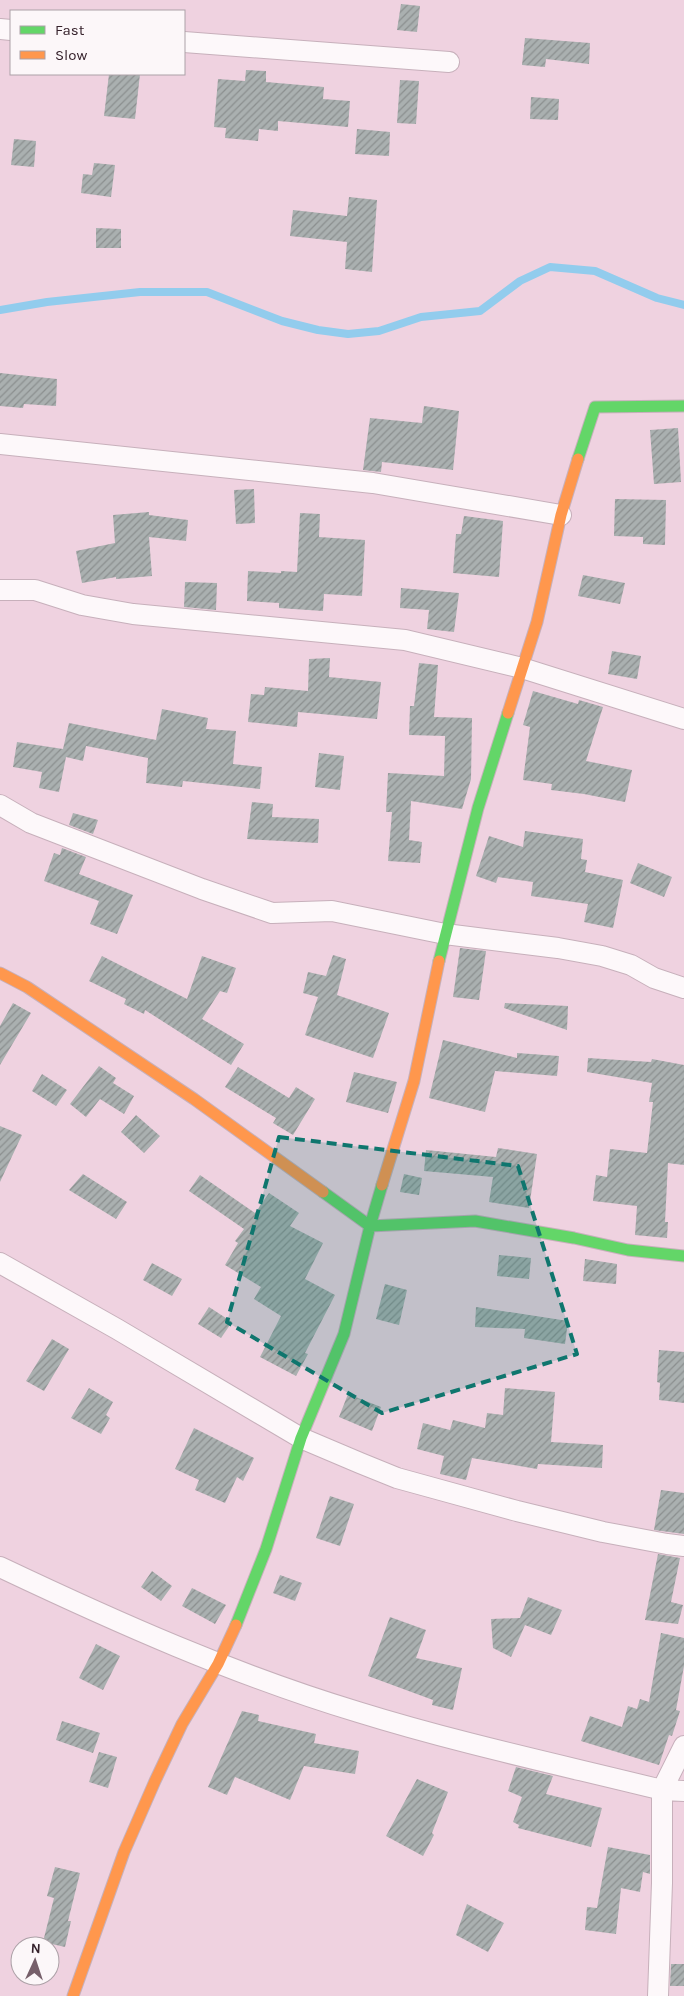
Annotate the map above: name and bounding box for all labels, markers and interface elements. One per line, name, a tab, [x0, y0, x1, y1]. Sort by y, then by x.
legend	[10, 10, 185, 75]
text: Fast	[55, 21, 85, 39]
text: Slow	[55, 46, 87, 64]
north arrow	[10, 1936, 60, 1986]
text: N	[30, 1940, 41, 1957]

